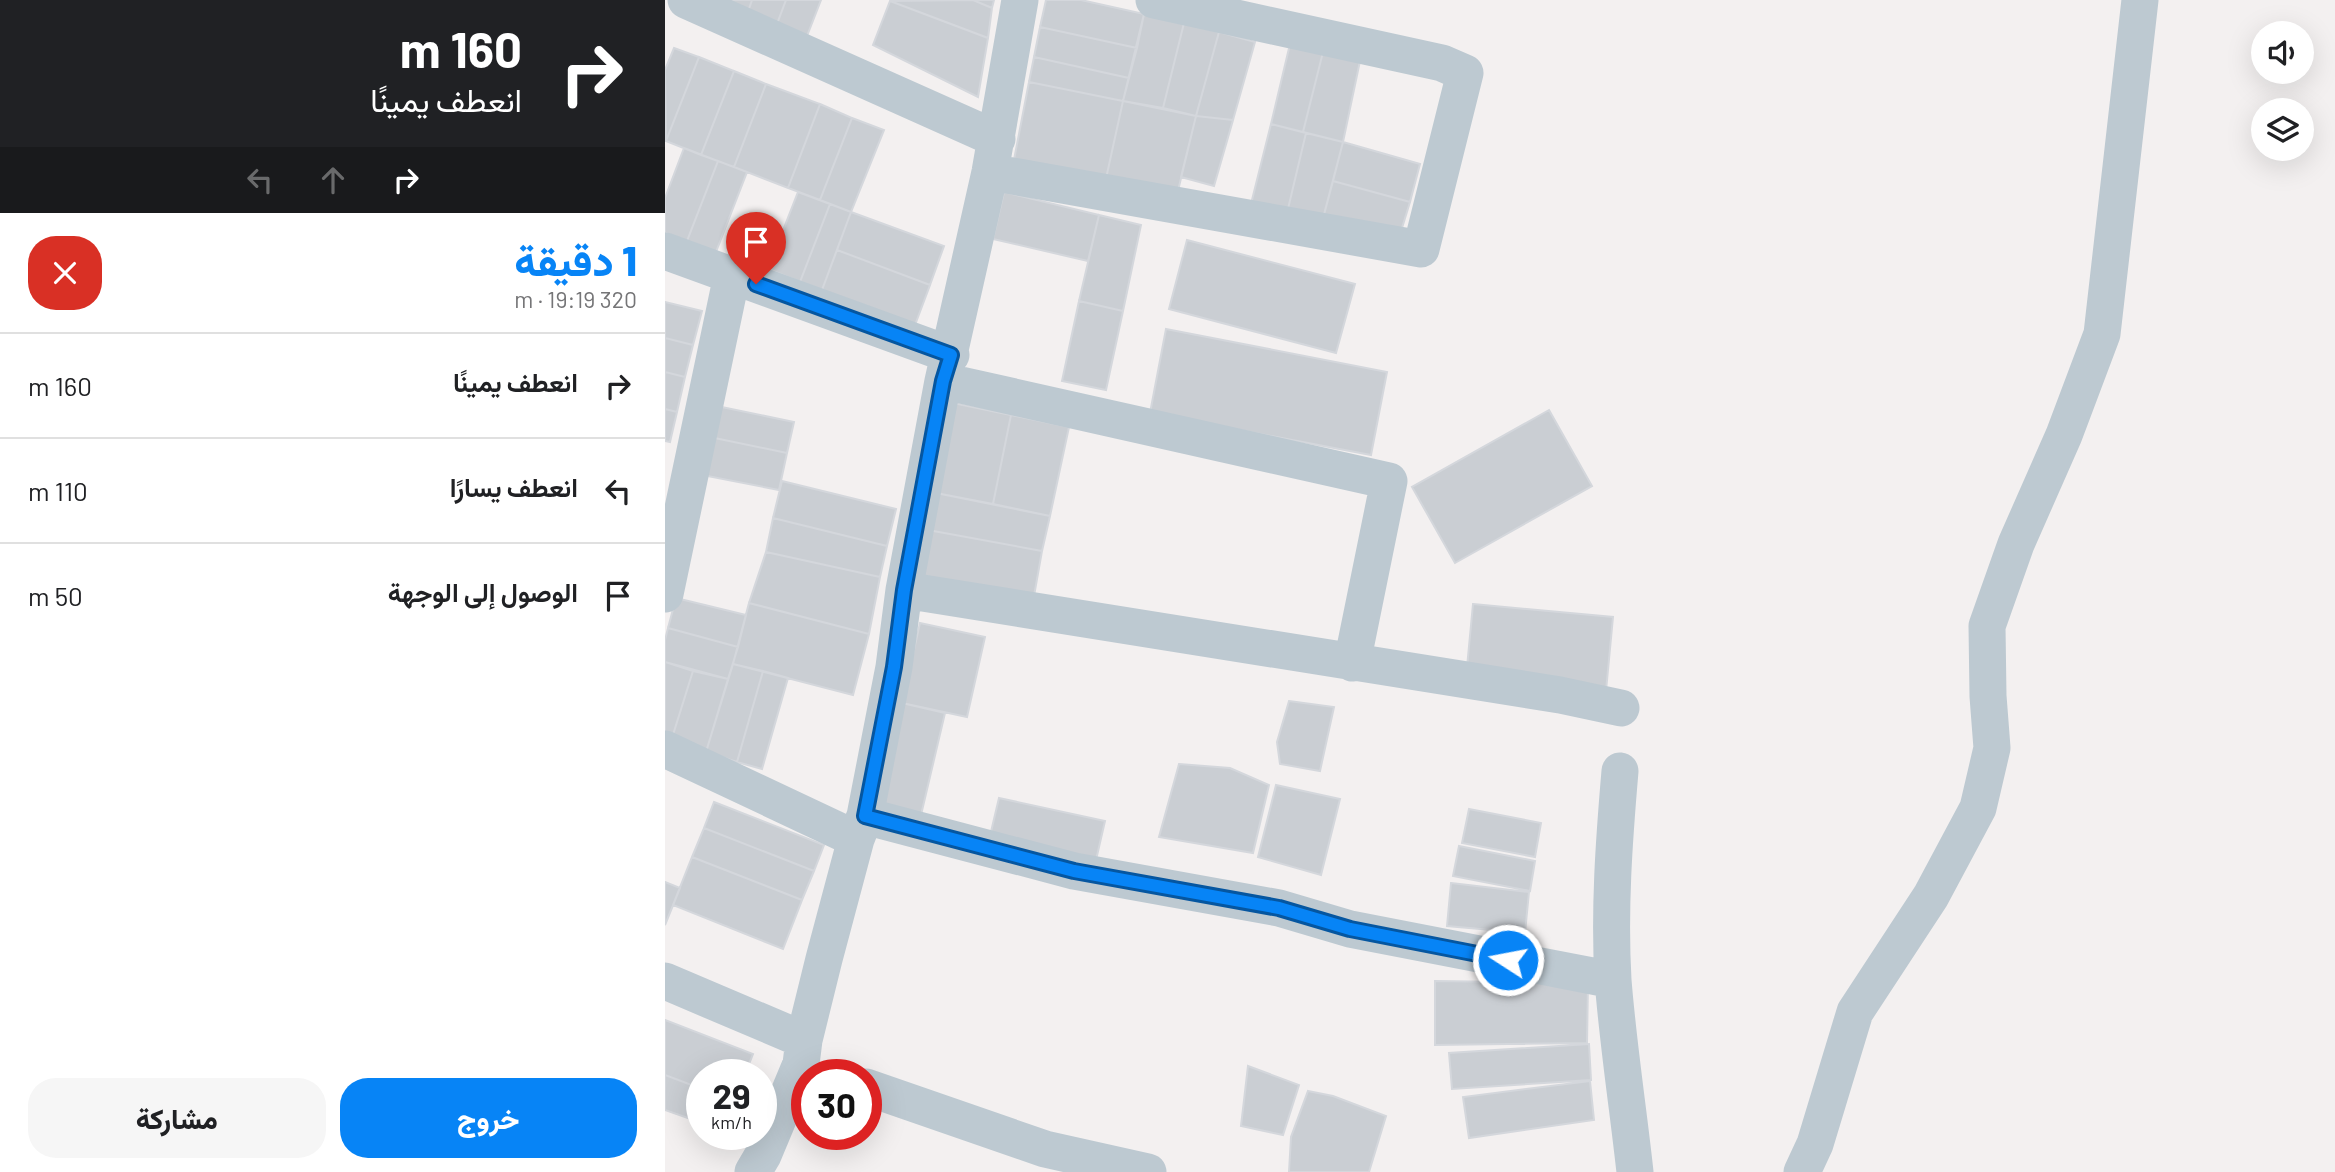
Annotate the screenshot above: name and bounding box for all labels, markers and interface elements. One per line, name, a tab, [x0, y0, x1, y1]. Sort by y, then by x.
text: 160 m	[400, 19, 522, 78]
map controls	[2251, 21, 2314, 161]
button: sound	[2251, 21, 2314, 84]
icon: right	[546, 28, 637, 119]
text: انعطف يمينًا	[370, 80, 522, 118]
button: layers	[2251, 98, 2314, 161]
icon: left	[241, 161, 279, 199]
icon: ahead	[314, 161, 352, 199]
icon: right	[387, 161, 425, 199]
pin	[726, 212, 786, 284]
icon: arrive	[737, 223, 775, 261]
text: 1 دقيقة	[514, 234, 637, 284]
button: close	[28, 236, 102, 310]
text: 320 m · 19:19	[514, 285, 637, 313]
text: انعطف يمينًا	[453, 366, 578, 397]
icon: right	[599, 367, 637, 405]
text: 160 m	[28, 370, 92, 401]
text: انعطف يسارًا	[450, 471, 578, 502]
icon: left	[599, 472, 637, 510]
text: 110 m	[28, 475, 88, 506]
text: الوصول إلى الوجهة	[388, 576, 578, 607]
icon: arrive	[599, 577, 637, 615]
text: 50 m	[28, 580, 83, 611]
position arrow	[1471, 923, 1545, 997]
speed limit sign: 30	[791, 1059, 882, 1150]
text: 29	[712, 1074, 751, 1116]
button: مشاركة	[28, 1078, 326, 1158]
button: خروج	[340, 1078, 637, 1158]
text: km/h	[711, 1111, 752, 1133]

